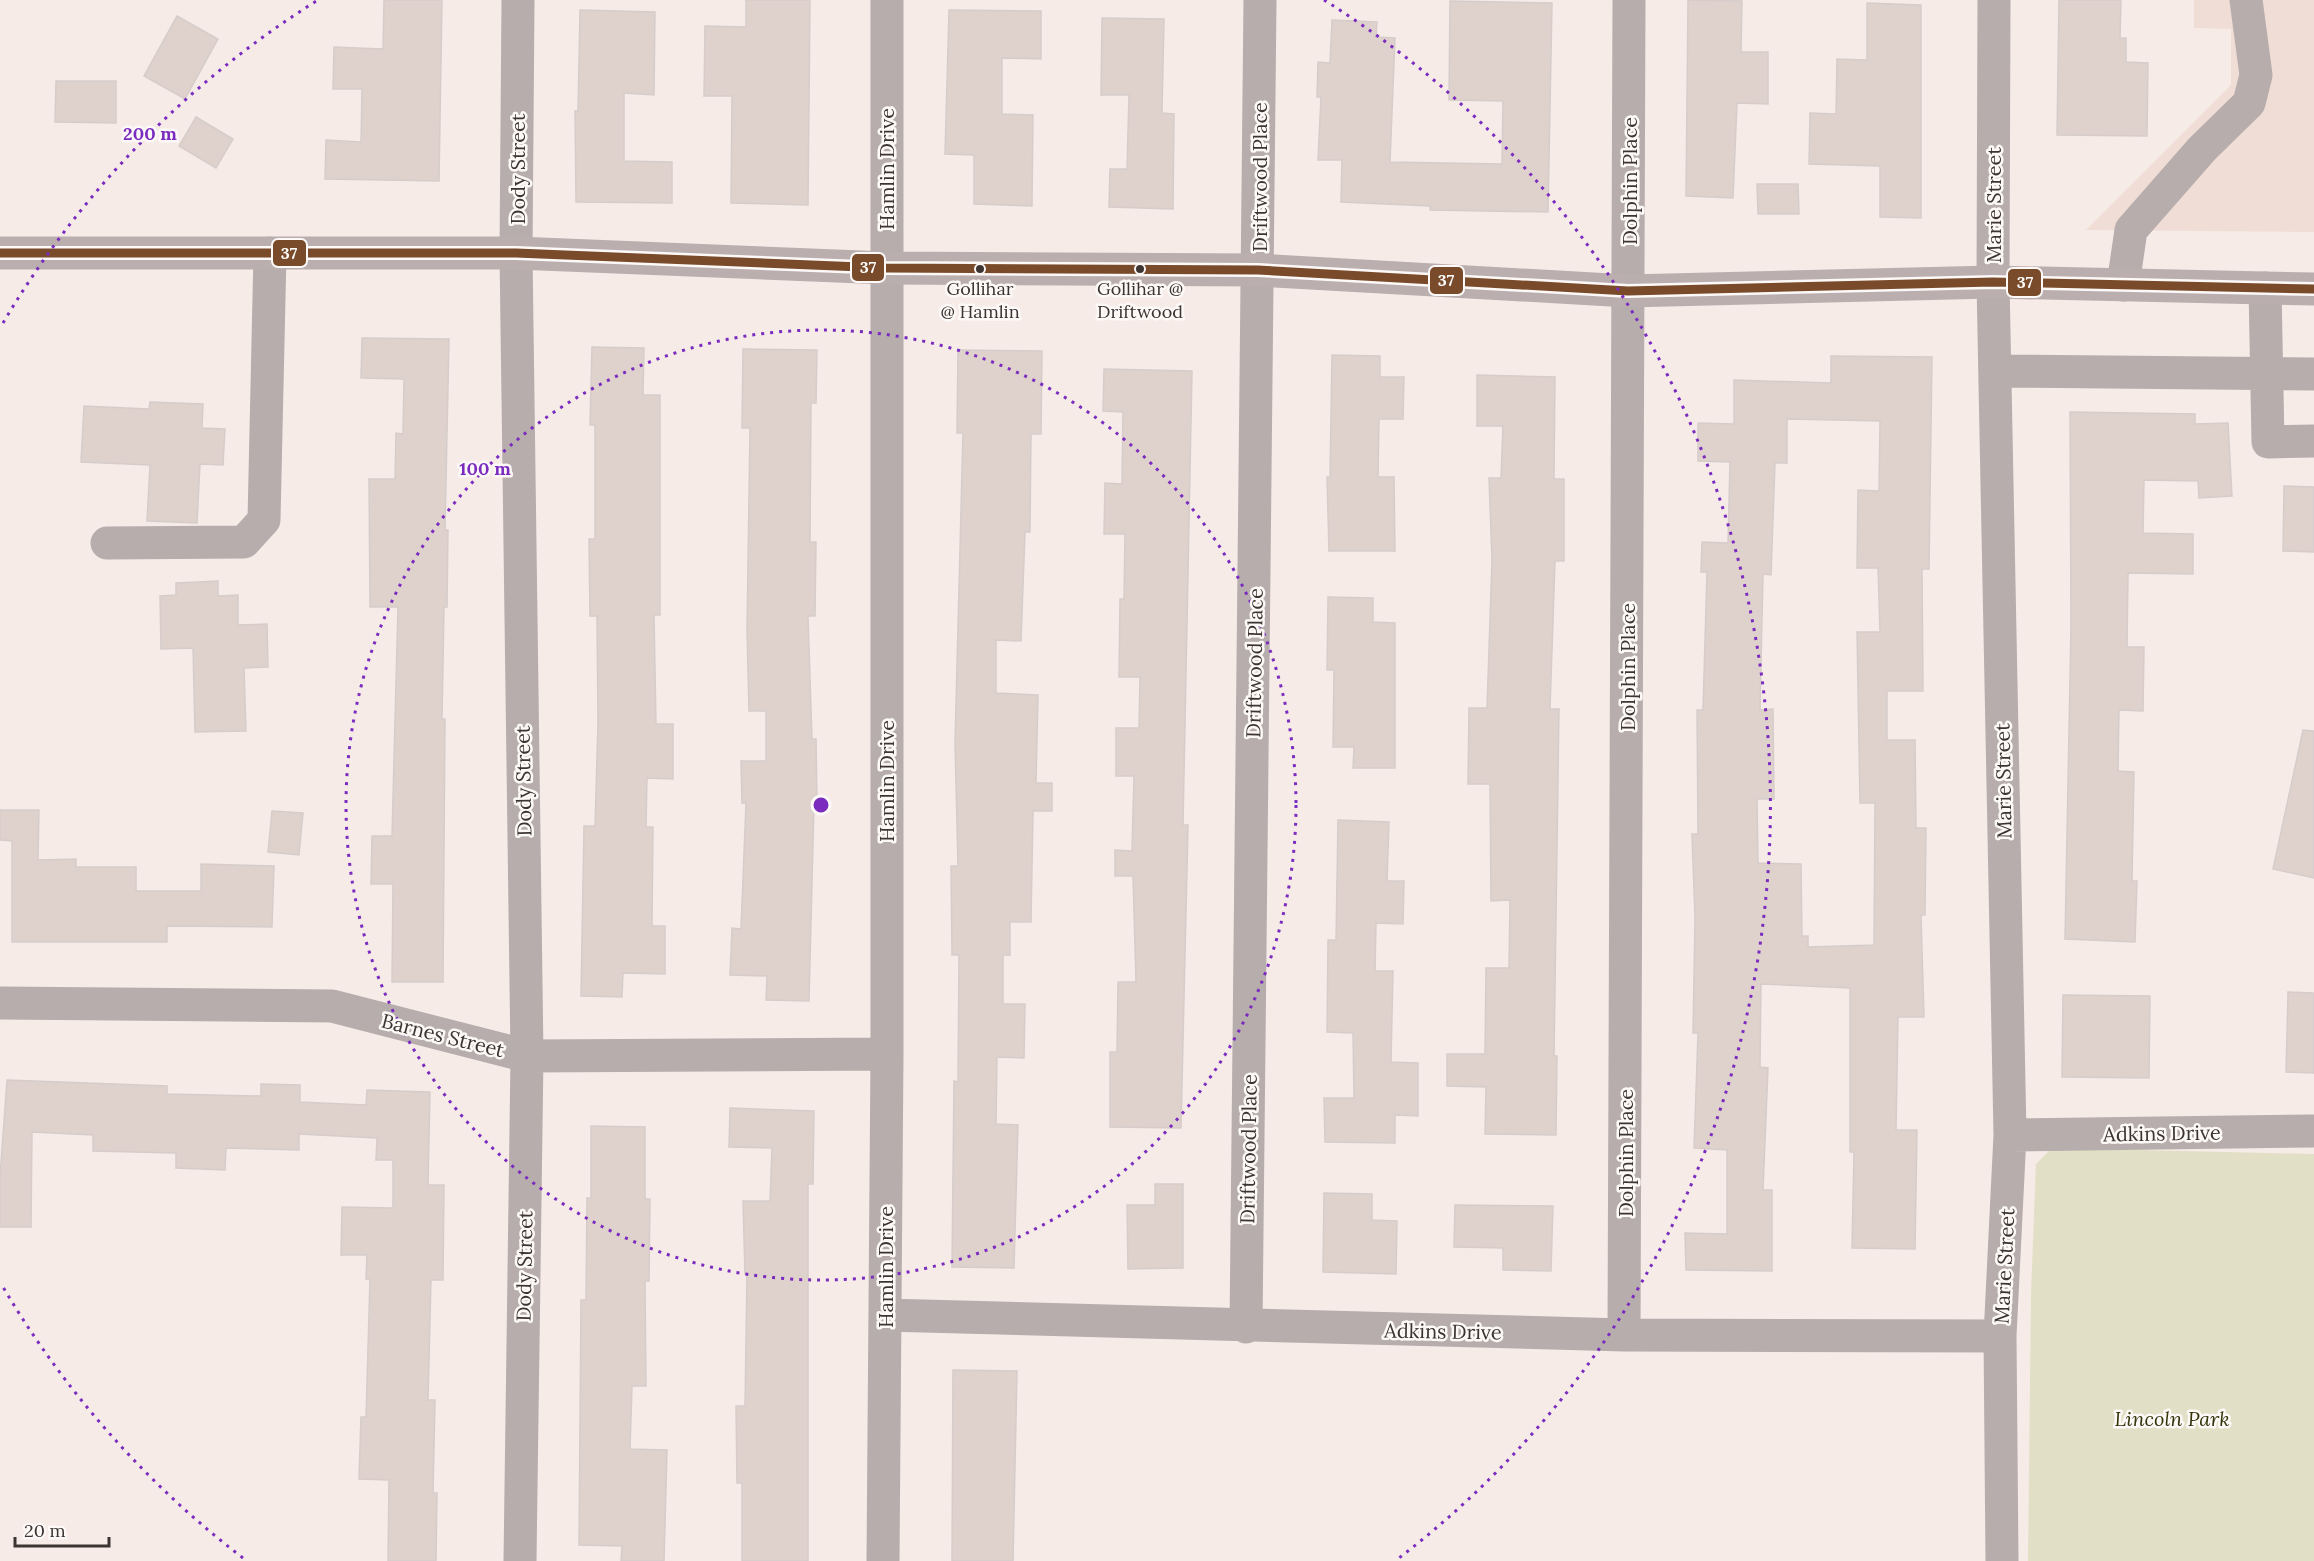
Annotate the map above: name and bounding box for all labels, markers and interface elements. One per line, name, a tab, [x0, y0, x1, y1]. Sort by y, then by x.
street label: Driftwood Place	[1247, 102, 1272, 252]
street label: Hamlin Drive	[874, 108, 899, 230]
street label: Dody Street	[505, 113, 530, 224]
street label: Dolphin Place	[1617, 117, 1642, 245]
text: 200 m	[123, 122, 177, 145]
street label: Marie Street	[1981, 147, 2006, 263]
line badge: 37	[272, 239, 307, 267]
text: 37	[281, 243, 298, 263]
line badge: 37	[851, 253, 885, 282]
text: 37	[860, 257, 877, 277]
marker: Gollihar @ Hamlin	[974, 263, 986, 275]
marker: Gollihar @ Driftwood	[1134, 263, 1146, 275]
line badge: 37	[1429, 266, 1464, 295]
line badge: 37	[2007, 268, 2042, 297]
text: 37	[1438, 270, 1455, 290]
text: 37	[2017, 272, 2034, 292]
place label: Gollihar @ Hamlin	[940, 277, 1020, 323]
place label: Gollihar @ Driftwood	[1097, 277, 1183, 323]
text: 100 m	[459, 457, 511, 480]
street label: Driftwood Place	[1240, 588, 1268, 738]
street label: Dolphin Place	[1615, 603, 1640, 731]
street label: Hamlin Drive	[874, 720, 899, 842]
street label: Marie Street	[1989, 723, 2017, 839]
street label: Dody Street	[510, 725, 536, 837]
centre of rings	[811, 795, 831, 815]
street label: Barnes Street	[379, 1008, 507, 1062]
street label: Driftwood Place	[1234, 1074, 1262, 1224]
street label: Dolphin Place	[1613, 1089, 1638, 1217]
street label: Adkins Drive	[2102, 1119, 2221, 1147]
street label: Hamlin Drive	[873, 1206, 898, 1328]
street label: Marie Street	[1988, 1207, 2020, 1324]
street label: Dody Street	[511, 1210, 537, 1322]
street label: Adkins Drive	[1383, 1317, 1502, 1345]
park label: Lincoln Park	[2114, 1406, 2230, 1431]
scale bar	[15, 1510, 110, 1548]
text: 20 m	[24, 1519, 66, 1542]

